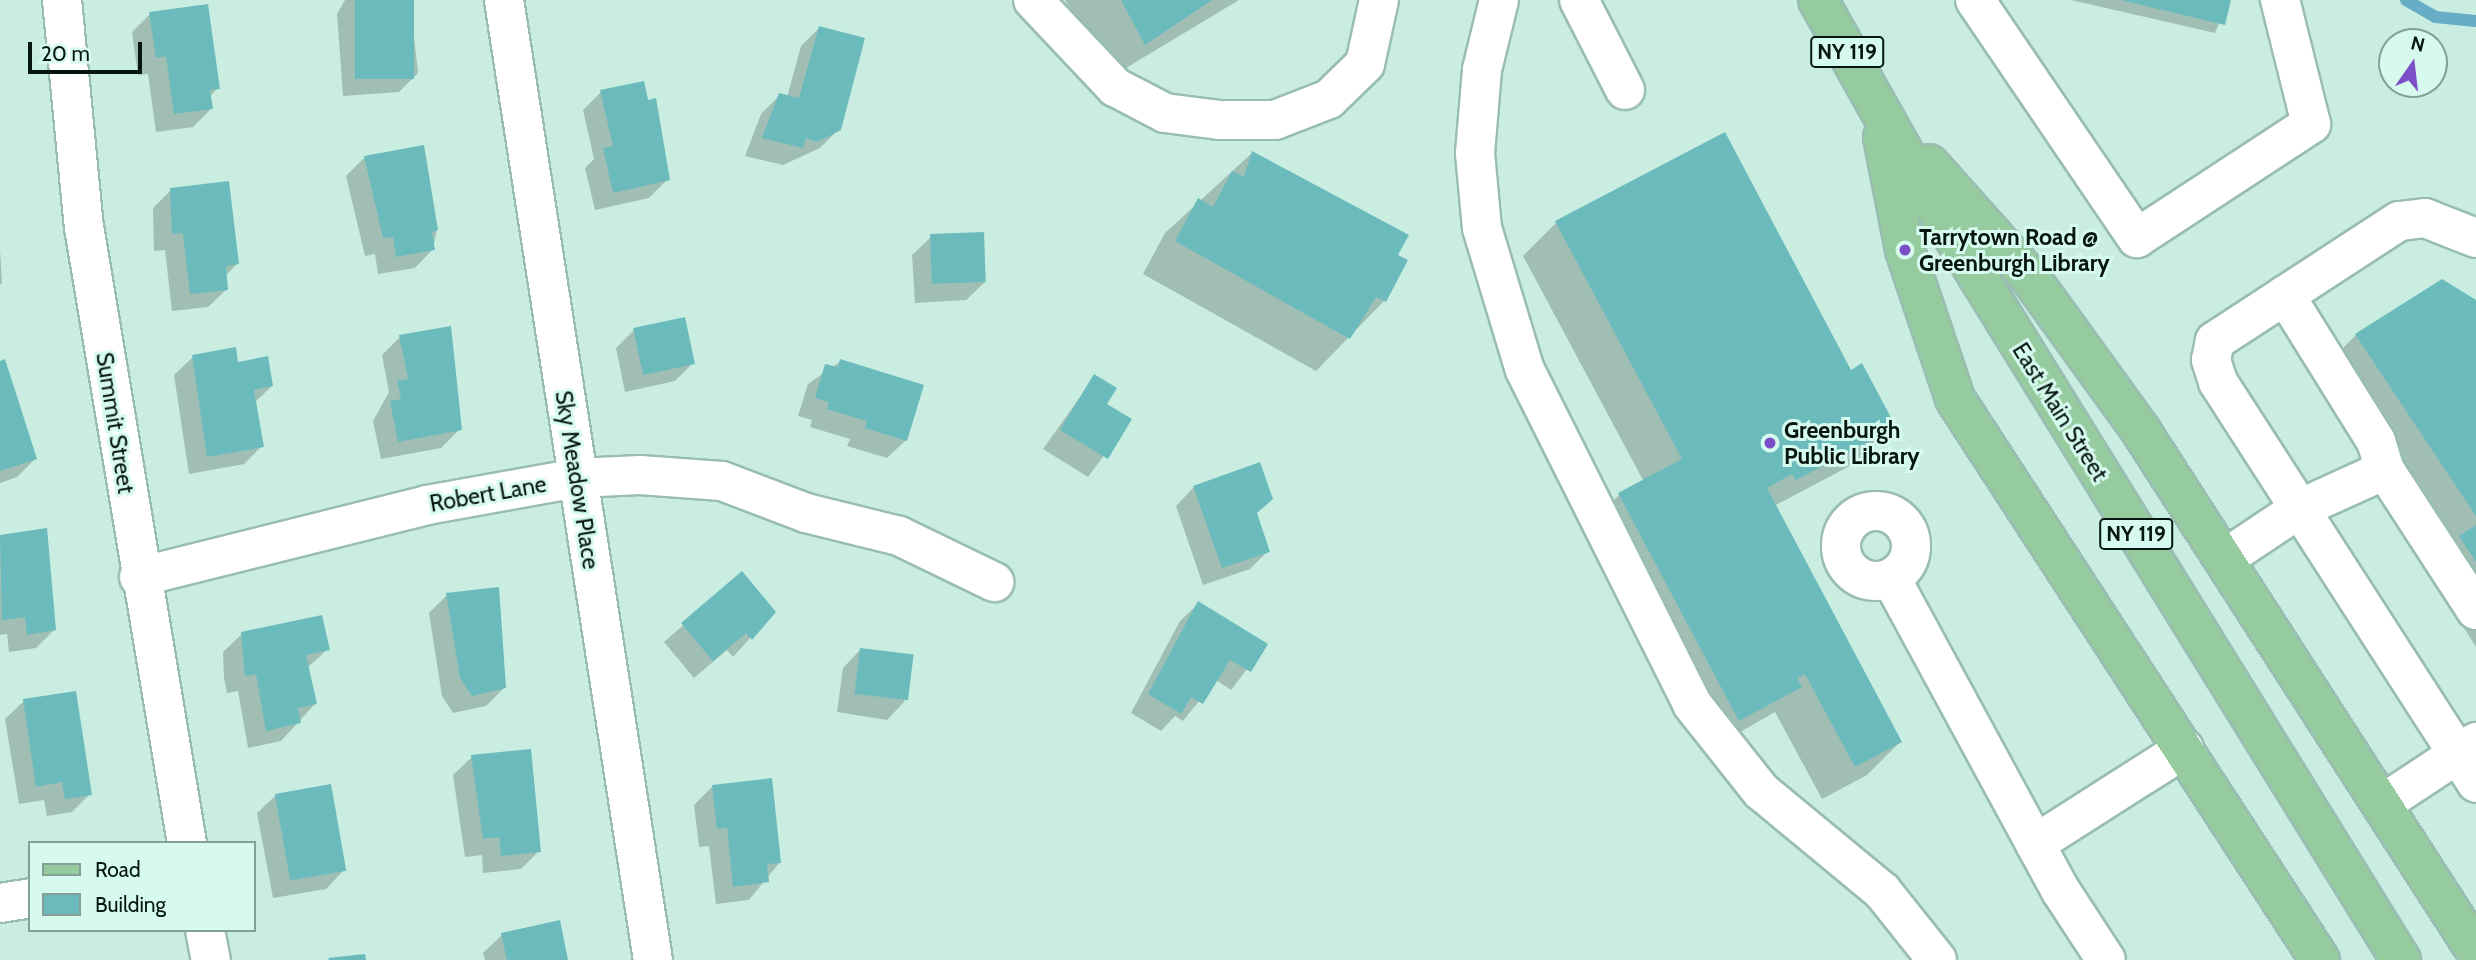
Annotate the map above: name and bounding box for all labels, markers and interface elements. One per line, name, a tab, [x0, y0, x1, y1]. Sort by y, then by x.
scale bar	[32, 28, 145, 72]
north arrow	[2378, 28, 2448, 98]
text: N	[2408, 31, 2427, 57]
road number: NY 119	[1808, 34, 1885, 70]
text: 20 m	[41, 41, 90, 66]
place label: Tarrytown Road @ Greenburgh Library	[1919, 223, 2110, 277]
marker: Tarrytown Road @ Greenburgh Library	[1897, 242, 1913, 258]
street label: East Main Street	[2006, 338, 2114, 486]
street label: Summit Street	[90, 350, 140, 496]
street label: Sky Meadow Place	[549, 389, 605, 571]
place label: Greenburgh Public Library	[1784, 416, 1920, 470]
marker: Greenburgh Public Library	[1762, 435, 1778, 451]
street label: Robert Lane	[427, 470, 549, 518]
road number: NY 119	[2098, 516, 2174, 552]
legend	[28, 841, 256, 932]
text: Road	[95, 857, 141, 882]
text: Building	[95, 892, 166, 917]

